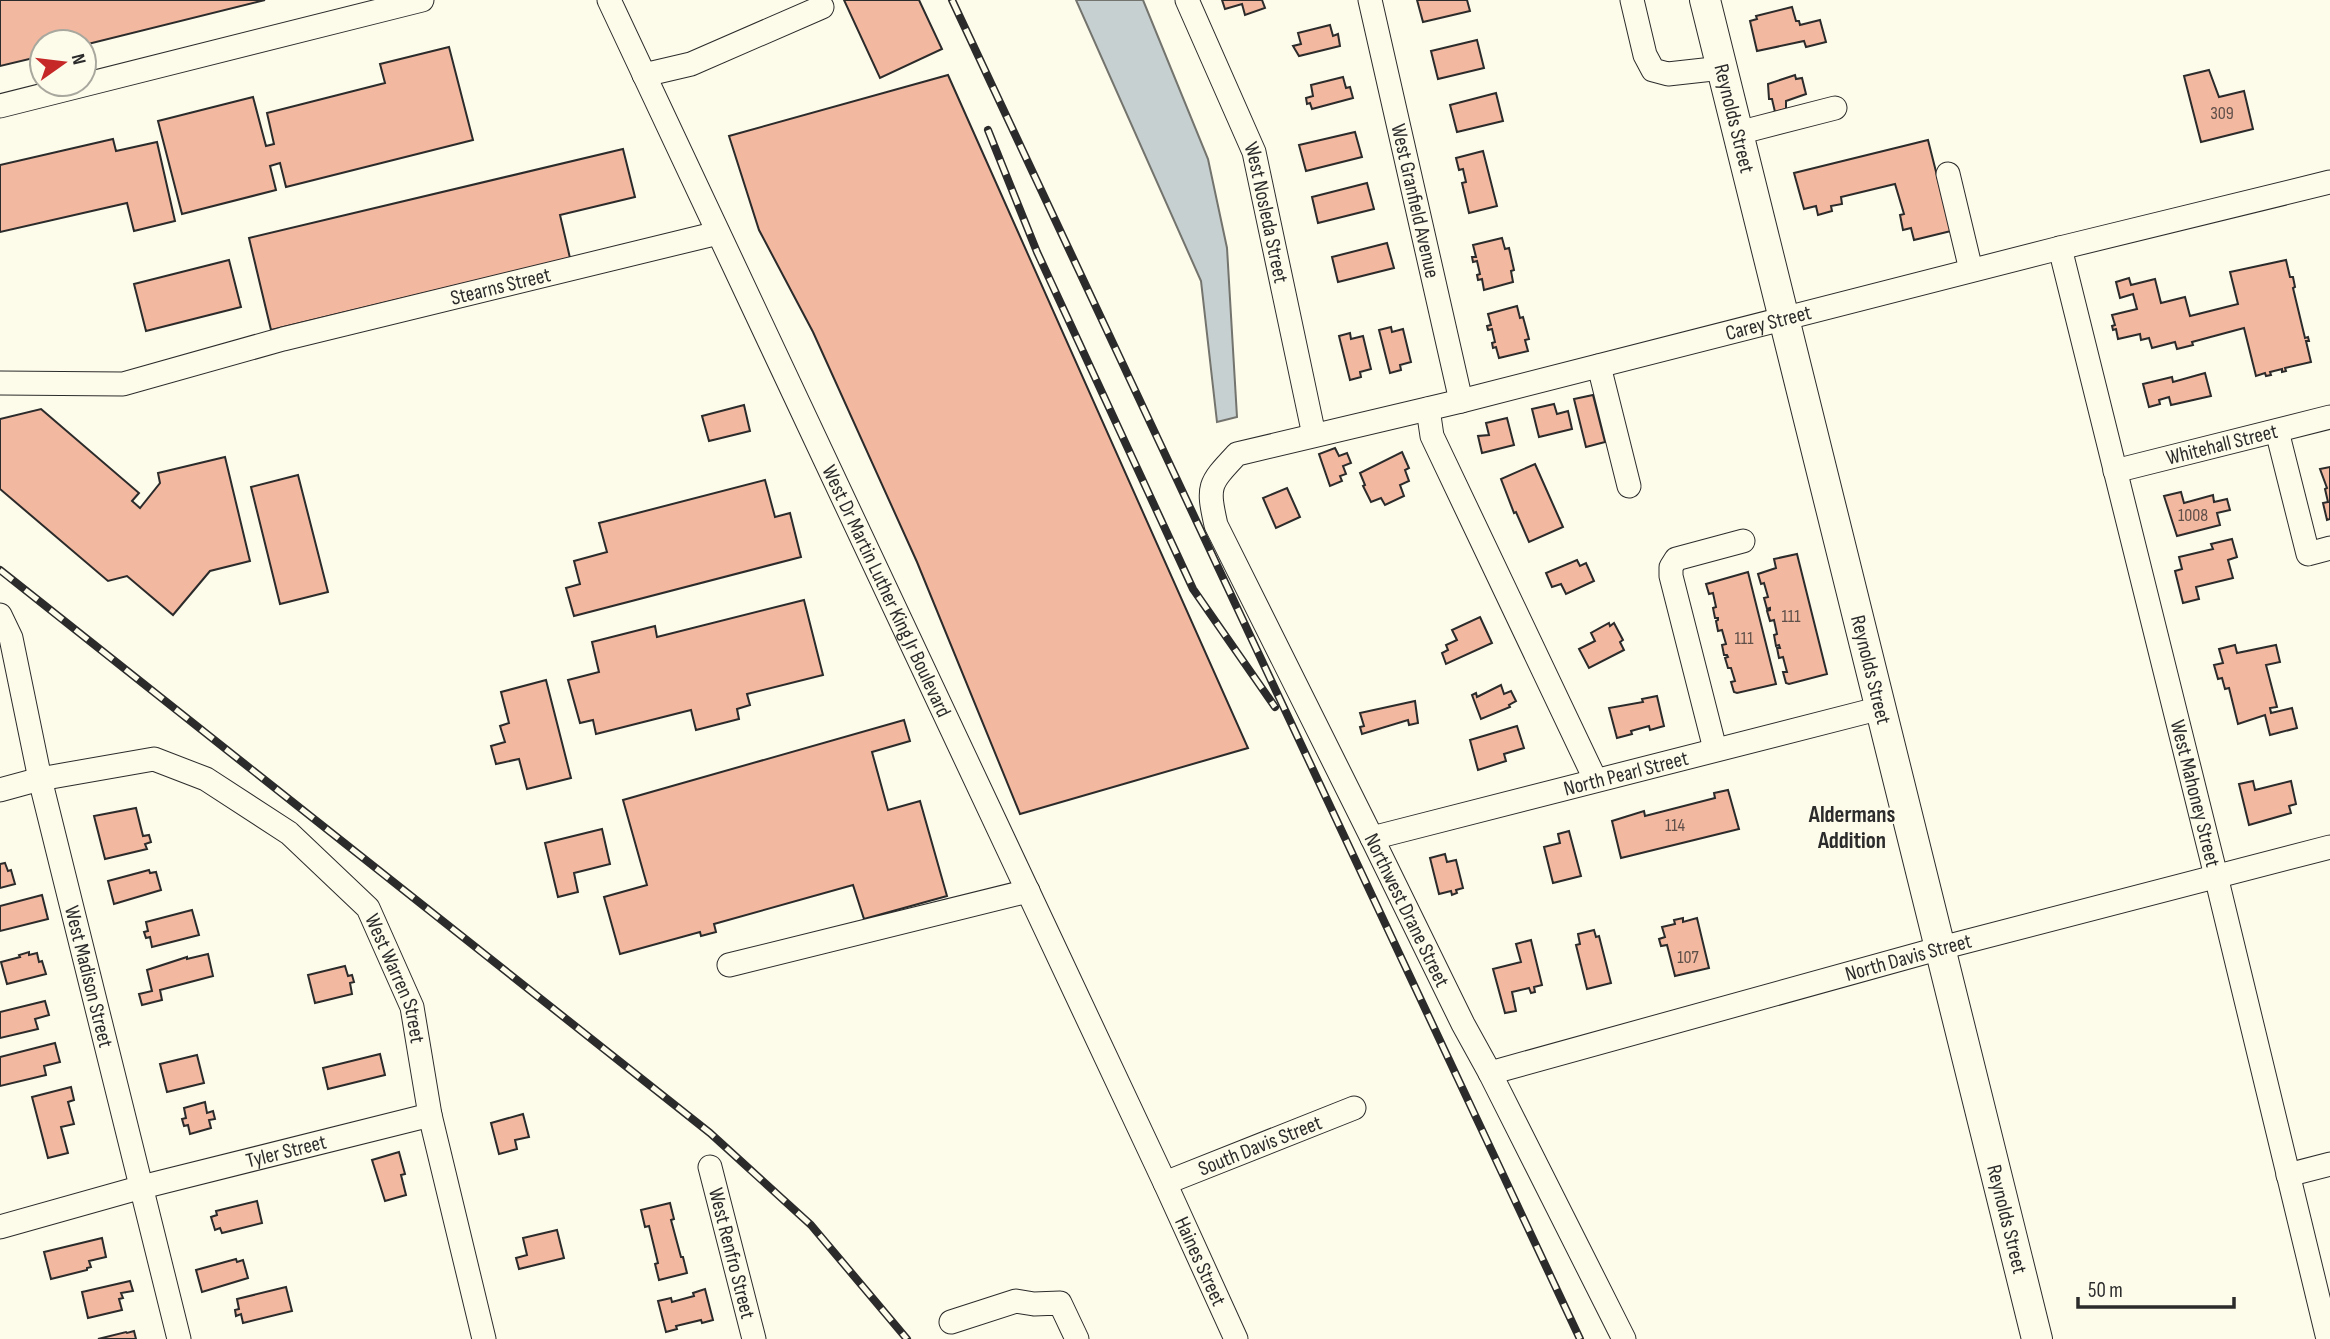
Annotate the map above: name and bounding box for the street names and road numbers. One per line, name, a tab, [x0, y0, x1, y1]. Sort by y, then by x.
street label: Reynolds Street	[1708, 61, 1759, 176]
street label: West Granfield Avenue	[1385, 121, 1445, 281]
street label: West Nosleda Street	[1238, 138, 1293, 285]
street label: Stearns Street	[448, 262, 553, 311]
street label: Carey Street	[1723, 300, 1814, 346]
street label: Whitehall Street	[2164, 419, 2280, 471]
street label: West Dr Martin Luther King Jr Boulevard	[816, 461, 956, 721]
street label: Reynolds Street	[1845, 613, 1896, 727]
street label: West Mahoney Street	[2165, 718, 2225, 870]
street label: North Pearl Street	[1561, 746, 1691, 802]
street label: Northwest Drane Street	[1359, 829, 1455, 991]
street label: West Madison Street	[59, 903, 118, 1050]
street label: West Warren Street	[359, 910, 430, 1045]
street label: North Davis Street	[1842, 929, 1974, 987]
street label: South Davis Street	[1195, 1110, 1325, 1182]
street label: Tyler Street	[243, 1129, 329, 1174]
street label: Reynolds Street	[1981, 1162, 2032, 1276]
street label: West Renfro Street	[703, 1185, 760, 1321]
street label: Haines Street	[1169, 1213, 1231, 1310]

